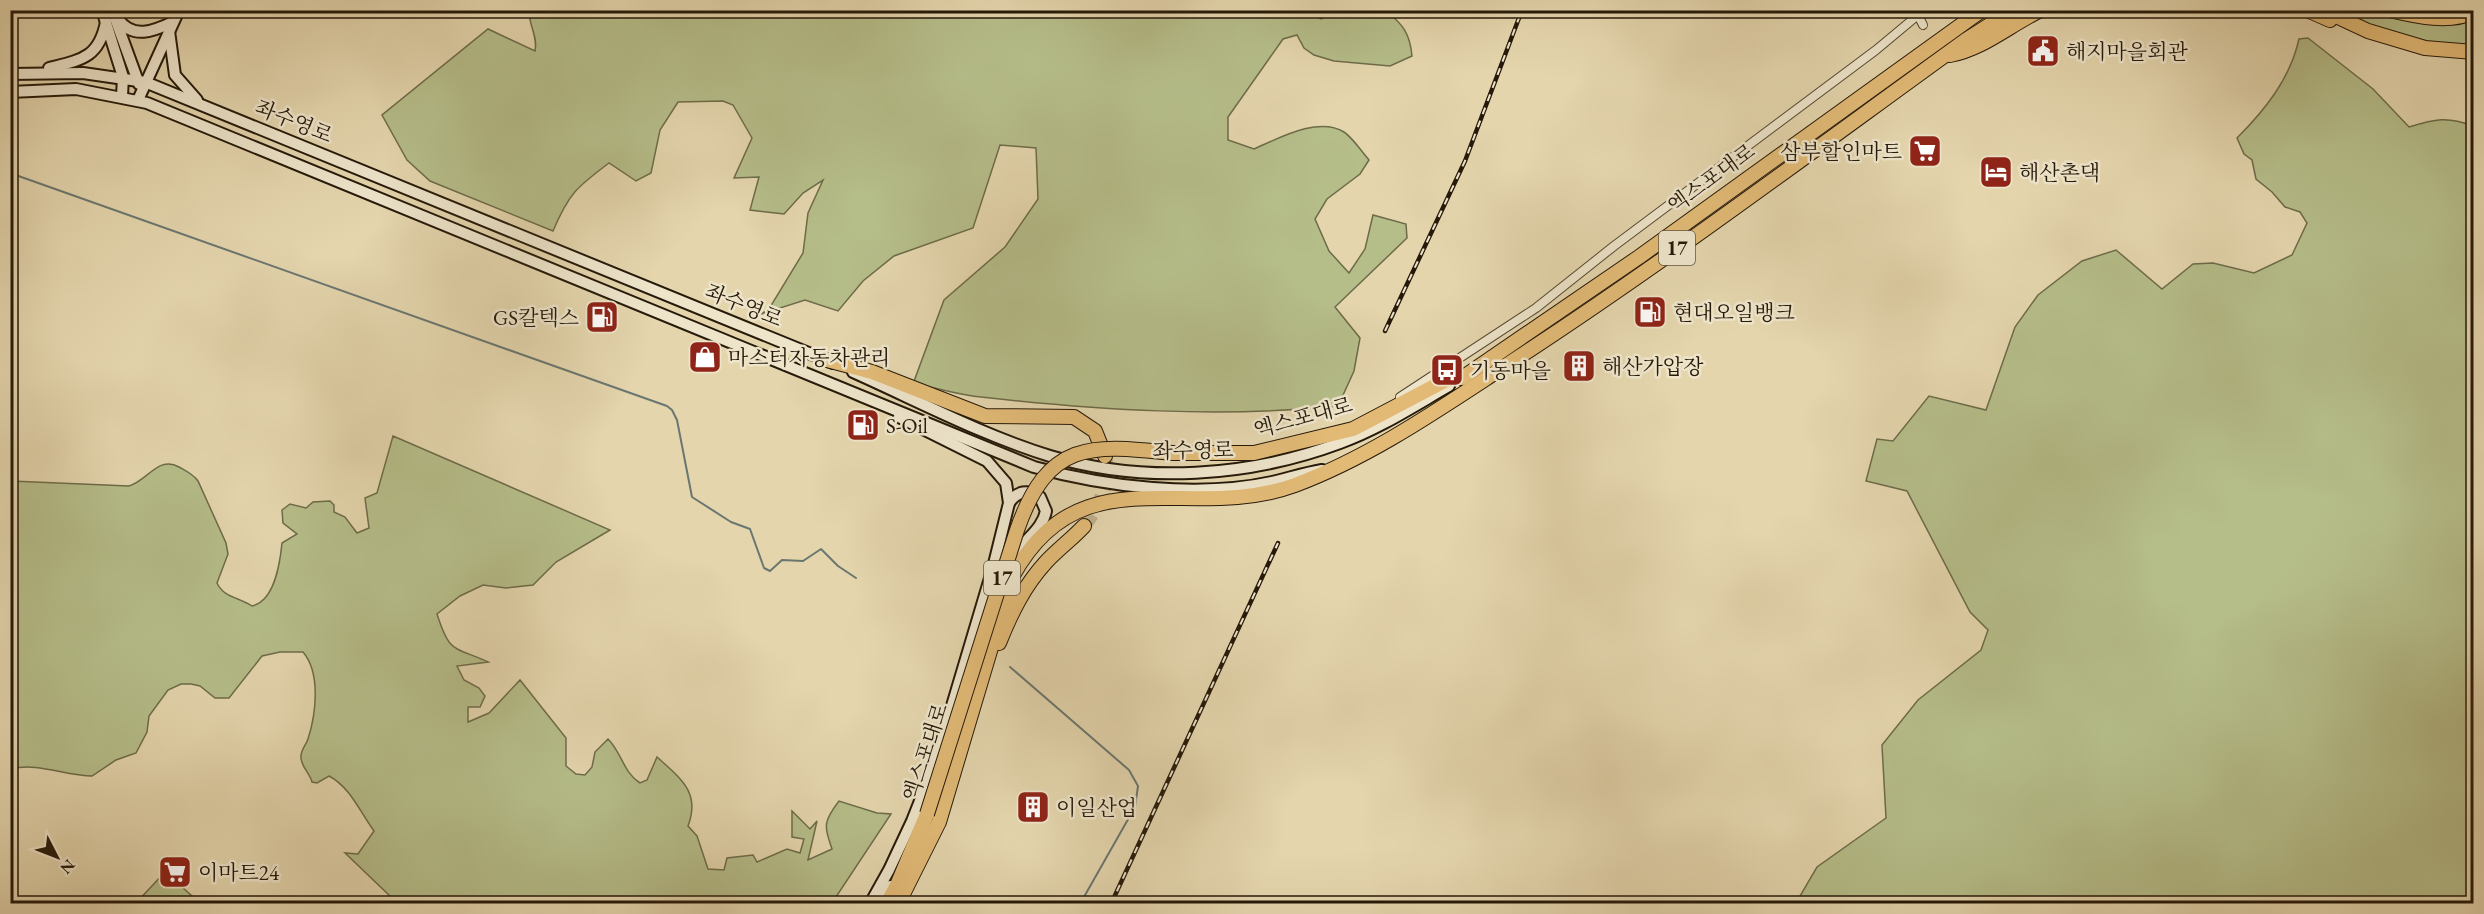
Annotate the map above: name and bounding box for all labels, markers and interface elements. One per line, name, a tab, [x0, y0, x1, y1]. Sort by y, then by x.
public building icon: 해지마을회관	[2025, 33, 2061, 69]
place label: 해지마을회관	[2066, 38, 2188, 65]
street label: 좌수영로	[251, 93, 337, 149]
supermarket icon: 삼부할인마트	[1907, 133, 1943, 169]
street label: 엑스포대로	[1662, 137, 1760, 219]
place label: 삼부할인마트	[1780, 138, 1902, 165]
hotel icon: 해산촌댁	[1978, 154, 2014, 190]
place label: 해산촌댁	[2019, 159, 2100, 186]
road number: 17	[1659, 231, 1695, 265]
street label: 좌수영로	[701, 277, 787, 333]
fuel station icon: 현대오일뱅크	[1632, 294, 1668, 330]
fuel station icon: GS칼텍스	[584, 299, 620, 335]
place label: 현대오일뱅크	[1673, 299, 1795, 326]
place label: GS칼텍스	[493, 304, 579, 331]
shop icon: 마스터자동차관리	[687, 339, 723, 375]
place label: 마스터자동차관리	[728, 344, 890, 371]
building icon: 해산가압장	[1561, 348, 1597, 384]
bus stop icon: 기동마을	[1429, 352, 1465, 388]
place label: 해산가압장	[1602, 353, 1704, 380]
place label: 기동마을	[1470, 357, 1551, 384]
street label: 엑스포대로	[1251, 391, 1355, 443]
fuel station icon: S-Oil	[845, 407, 881, 443]
place label: S-Oil	[886, 412, 928, 439]
street label: 좌수영로	[1152, 436, 1234, 464]
road number: 17	[984, 561, 1020, 595]
street label: 엑스포대로	[896, 700, 954, 804]
building icon: 이일산업	[1015, 789, 1051, 825]
place label: 이일산업	[1056, 794, 1137, 821]
north arrow	[27, 827, 87, 887]
supermarket icon: 이마트24	[157, 854, 193, 890]
text: N	[56, 855, 80, 879]
place label: 이마트24	[198, 859, 280, 886]

